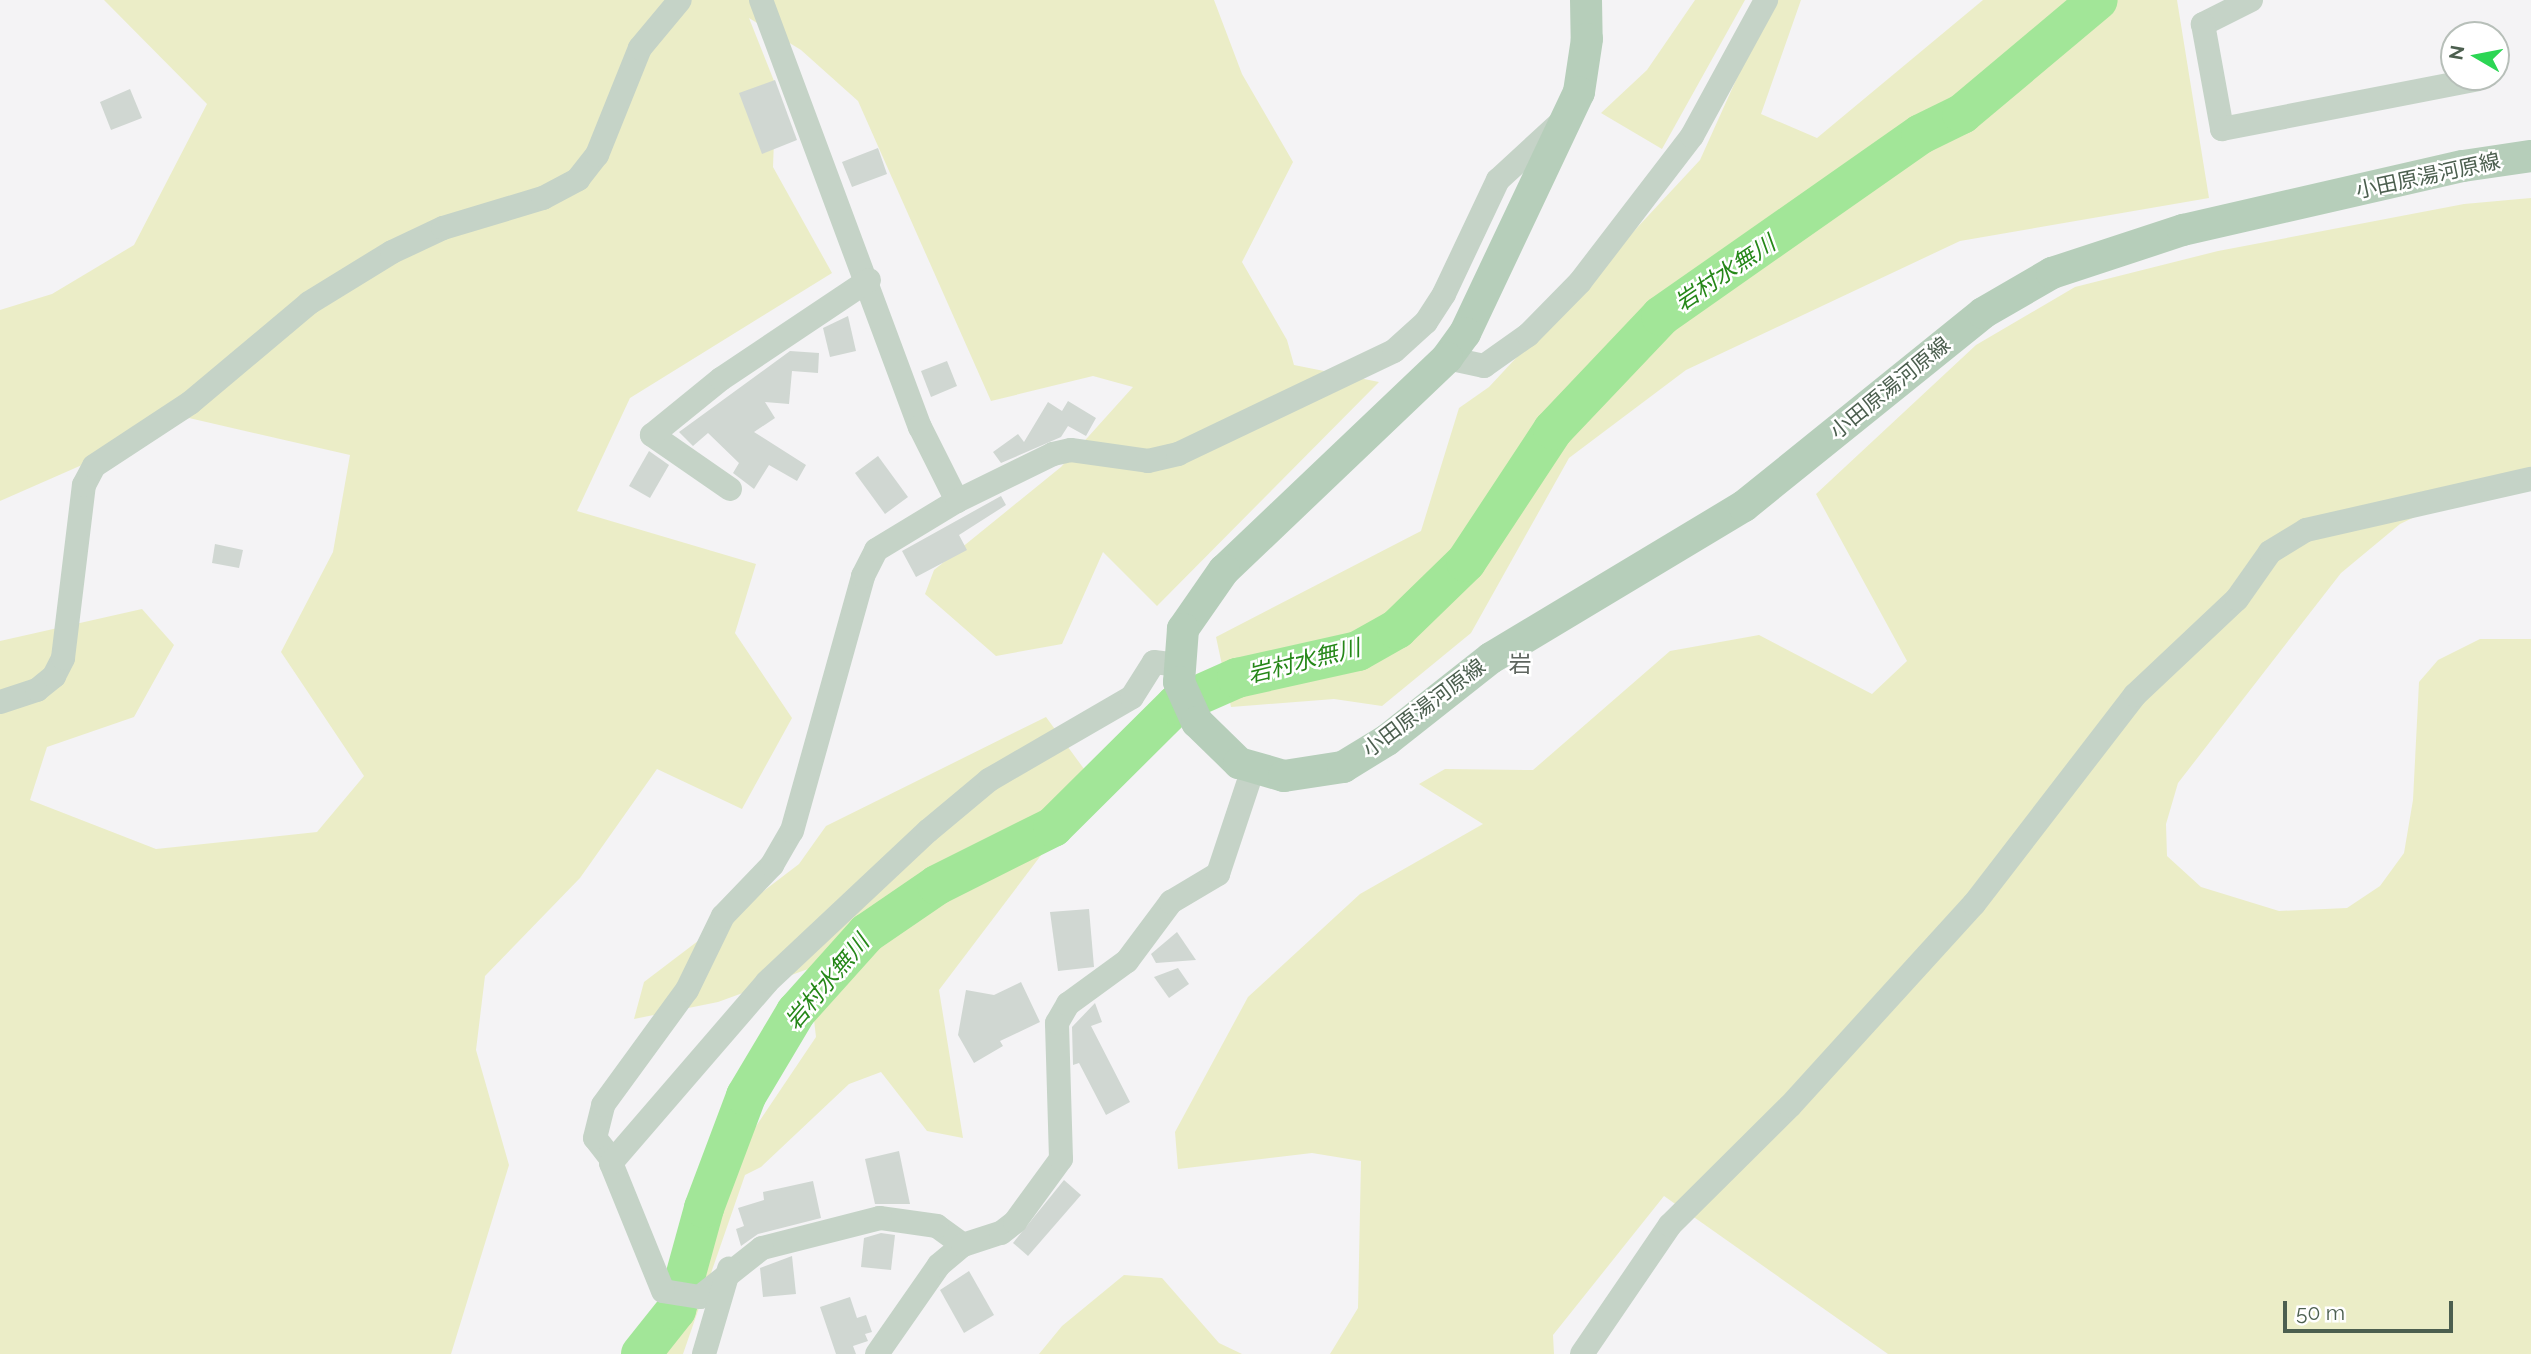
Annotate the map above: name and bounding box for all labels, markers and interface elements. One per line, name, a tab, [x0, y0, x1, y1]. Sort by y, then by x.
north arrow	[2440, 21, 2510, 91]
text: N	[2444, 44, 2468, 62]
street label: 小田原湯河原線	[2353, 148, 2503, 204]
water label: 岩村水無川	[1670, 229, 1780, 317]
street label: 小田原湯河原線	[1825, 332, 1955, 444]
water label: 岩村水無川	[1245, 634, 1363, 688]
district label: 岩	[1509, 650, 1531, 678]
street label: 小田原湯河原線	[1358, 654, 1490, 762]
water label: 岩村水無川	[779, 929, 875, 1035]
scale bar	[2286, 1288, 2456, 1332]
text: 50 m	[2296, 1300, 2345, 1325]

